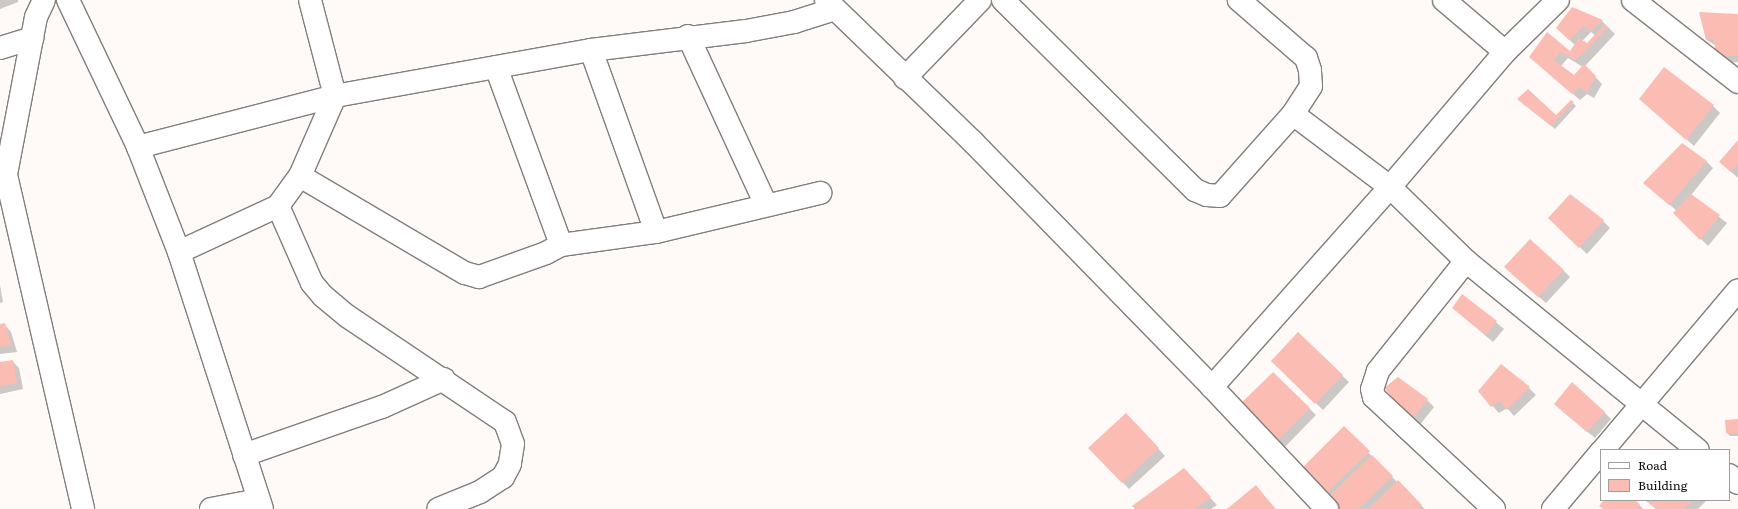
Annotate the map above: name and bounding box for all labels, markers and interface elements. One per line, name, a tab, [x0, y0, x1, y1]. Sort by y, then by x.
legend	[1600, 449, 1730, 501]
text: Road	[1638, 456, 1667, 474]
text: Building	[1638, 476, 1687, 494]

